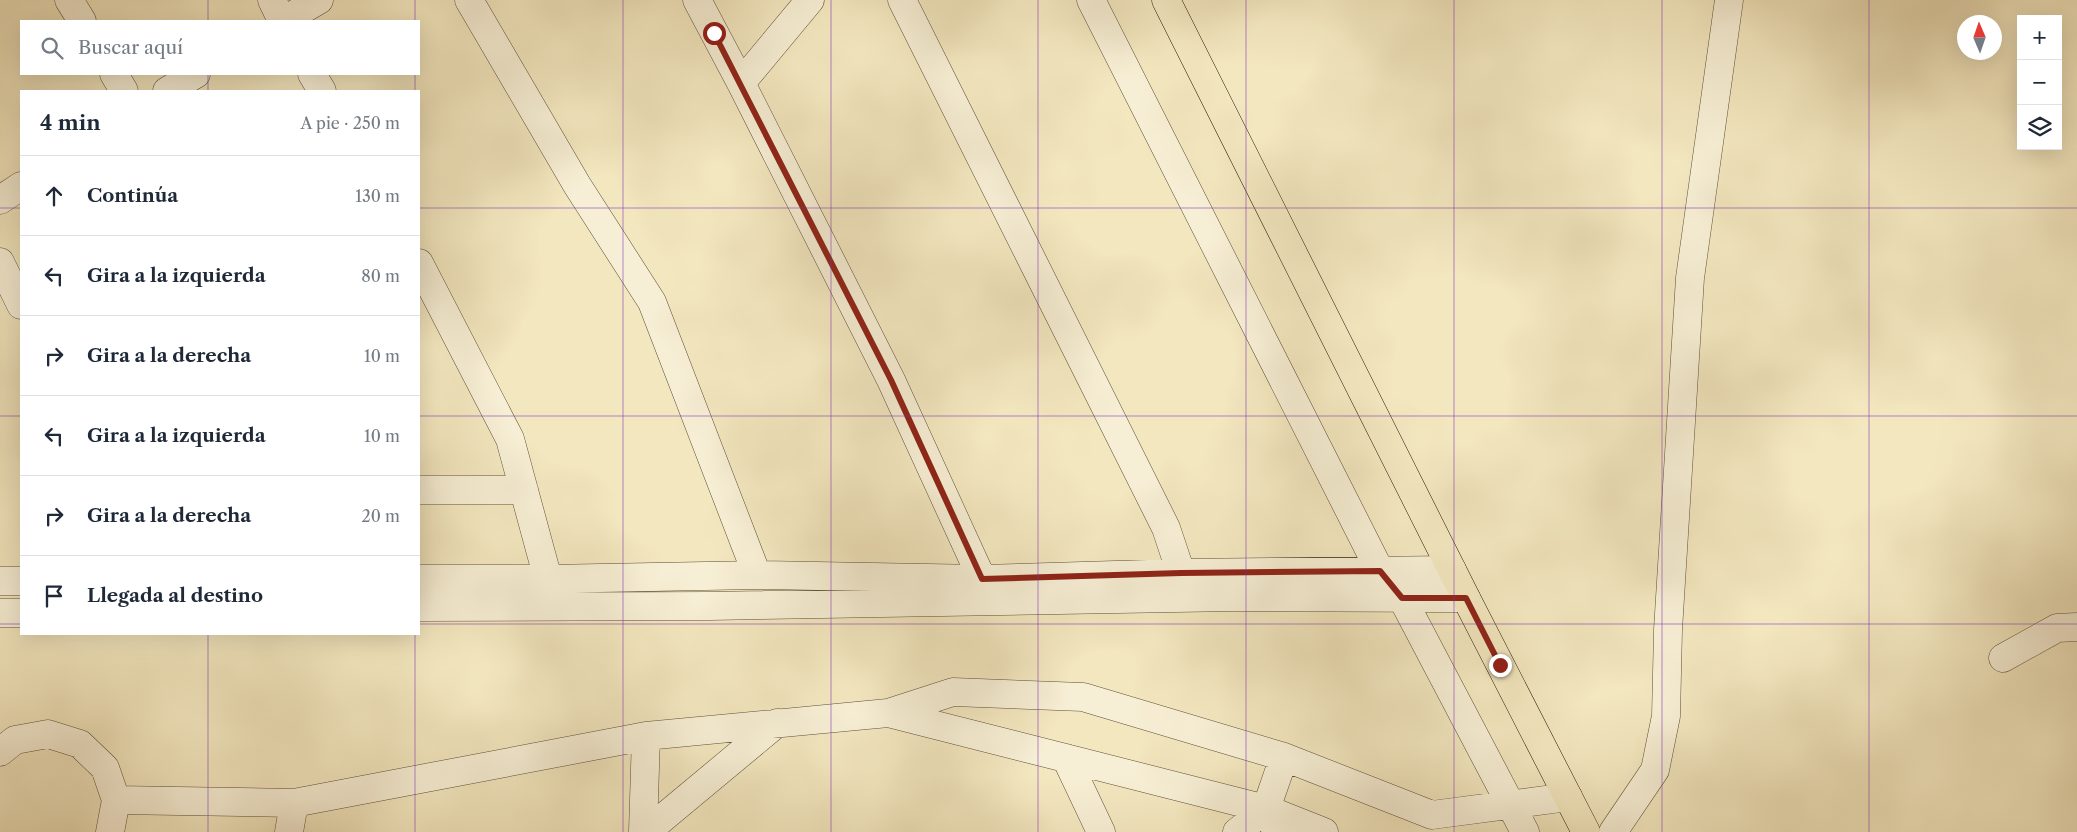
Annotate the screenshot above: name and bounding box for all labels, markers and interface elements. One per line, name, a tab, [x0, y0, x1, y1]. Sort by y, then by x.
north arrow	[1957, 15, 2002, 60]
map controls	[2017, 15, 2062, 150]
button: +	[2017, 15, 2062, 60]
search box	[20, 20, 420, 75]
route start	[703, 22, 726, 45]
icon: search	[38, 34, 66, 62]
text: Buscar aquí	[78, 36, 183, 59]
button: −	[2017, 60, 2062, 105]
button: layers	[2017, 105, 2062, 150]
text: 4 min	[40, 110, 101, 135]
text: A pie · 250 m	[301, 113, 400, 133]
icon: ahead	[40, 182, 68, 210]
text: Continúa	[87, 184, 178, 207]
text: 130 m	[355, 186, 400, 206]
icon: left	[40, 262, 68, 290]
text: Gira a la izquierda	[87, 264, 266, 287]
text: 80 m	[361, 266, 400, 286]
icon: right	[40, 342, 68, 370]
text: Gira a la derecha	[87, 344, 251, 367]
text: 10 m	[364, 346, 400, 366]
icon: left	[40, 422, 68, 450]
text: Gira a la izquierda	[87, 424, 266, 447]
text: 10 m	[364, 426, 400, 446]
icon: right	[40, 502, 68, 530]
text: Gira a la derecha	[87, 504, 251, 527]
text: 20 m	[361, 506, 400, 526]
icon: arrive	[40, 582, 68, 610]
text: Llegada al destino	[87, 584, 263, 607]
route end	[1489, 654, 1512, 677]

